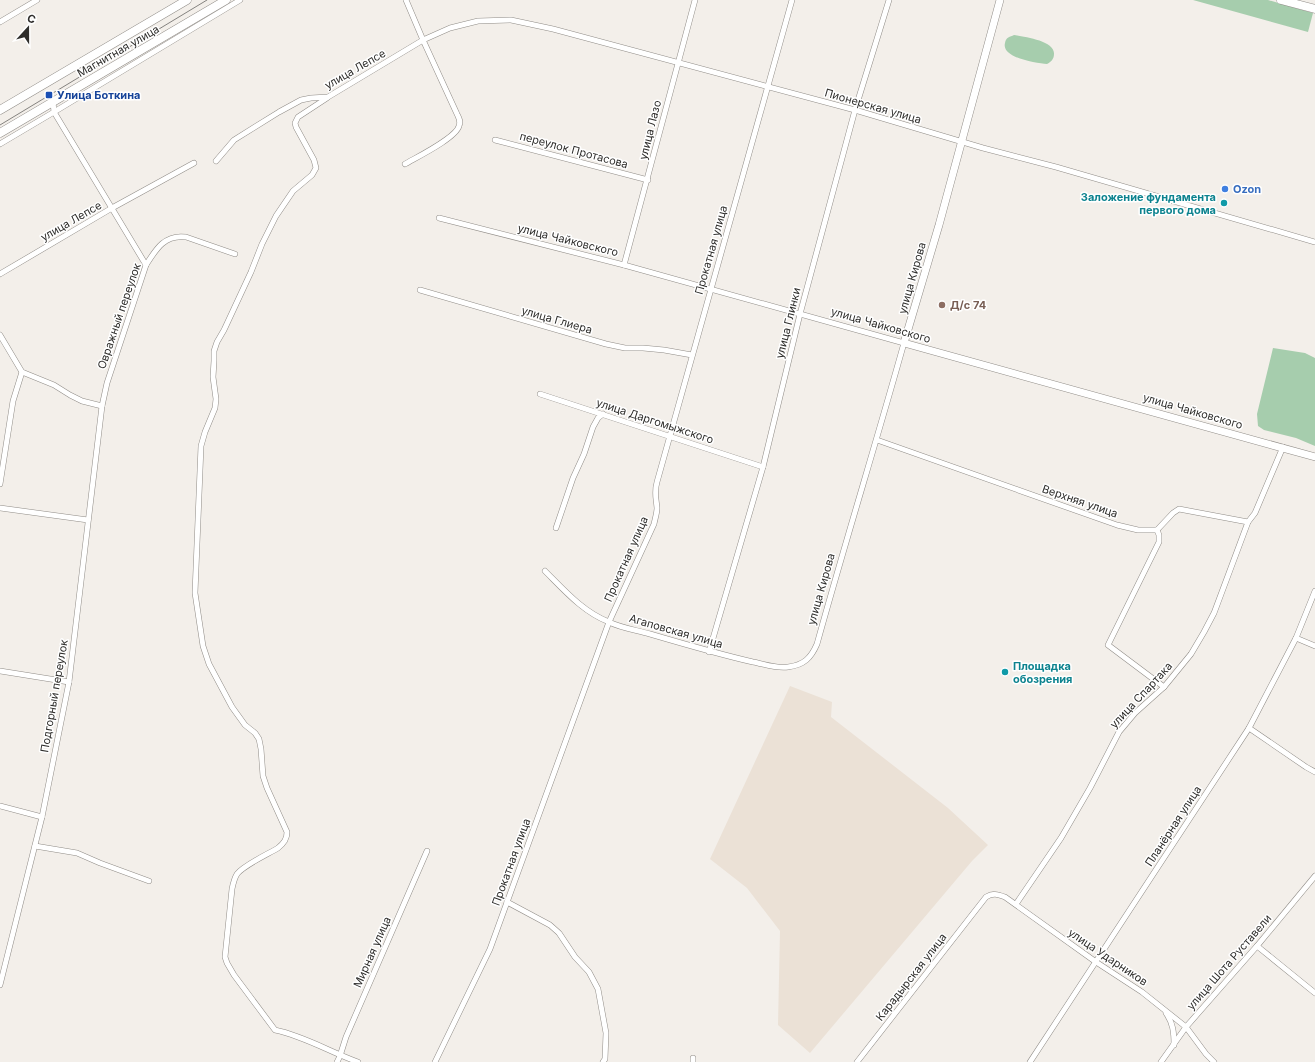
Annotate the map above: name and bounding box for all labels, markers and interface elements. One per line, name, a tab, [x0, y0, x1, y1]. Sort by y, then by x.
north arrow	[8, 8, 48, 48]
text: С	[25, 11, 38, 27]
street label: Магнитная улица	[74, 22, 162, 80]
street label: улица Лепсе	[322, 46, 388, 92]
street label: Пионерская улица	[823, 86, 923, 126]
place label: Улица Боткина	[57, 88, 140, 102]
marker: Улица Боткина	[44, 90, 54, 100]
street label: улица Лазо	[636, 98, 664, 161]
street label: переулок Протасова	[518, 129, 630, 171]
place label: Ozon	[1233, 182, 1261, 196]
marker: Ozon	[1220, 184, 1230, 194]
place label: Заложение фундамента первого дома	[1081, 190, 1216, 217]
street label: улица Лепсе	[38, 198, 104, 244]
marker: Заложение фундамента первого дома	[1219, 198, 1229, 208]
street label: Прокатная улица	[692, 204, 730, 296]
street label: улица Чайковского	[516, 221, 620, 259]
street label: улица Кирова	[895, 241, 929, 315]
street label: Овражный переулок	[94, 261, 144, 371]
street label: улица Глинки	[772, 286, 804, 360]
place label: Д/с 74	[950, 298, 986, 312]
marker: Д/с 74	[937, 300, 947, 310]
street label: улица Глиера	[520, 303, 594, 337]
street label: улица Чайковского	[830, 304, 933, 346]
street label: улица Чайковского	[1142, 390, 1245, 432]
street label: улица Даргомыжского	[595, 395, 716, 447]
street label: Верхняя улица	[1040, 481, 1120, 521]
street label: Прокатная улица	[601, 514, 651, 604]
street label: улица Кирова	[804, 552, 838, 626]
street label: Агаповская улица	[628, 611, 724, 651]
street label: Подгорный переулок	[37, 639, 71, 753]
place label: Площадка обозрения	[1013, 659, 1072, 686]
street label: улица Спартака	[1107, 659, 1175, 731]
marker: Площадка обозрения	[1000, 667, 1010, 677]
street label: Планёрная улица	[1142, 783, 1204, 869]
street label: Прокатная улица	[489, 816, 533, 908]
street label: улица Шота Руставели	[1184, 911, 1274, 1013]
street label: Мирная улица	[350, 914, 394, 990]
street label: улица Ударников	[1066, 925, 1150, 989]
street label: Карадырская улица	[872, 930, 950, 1024]

